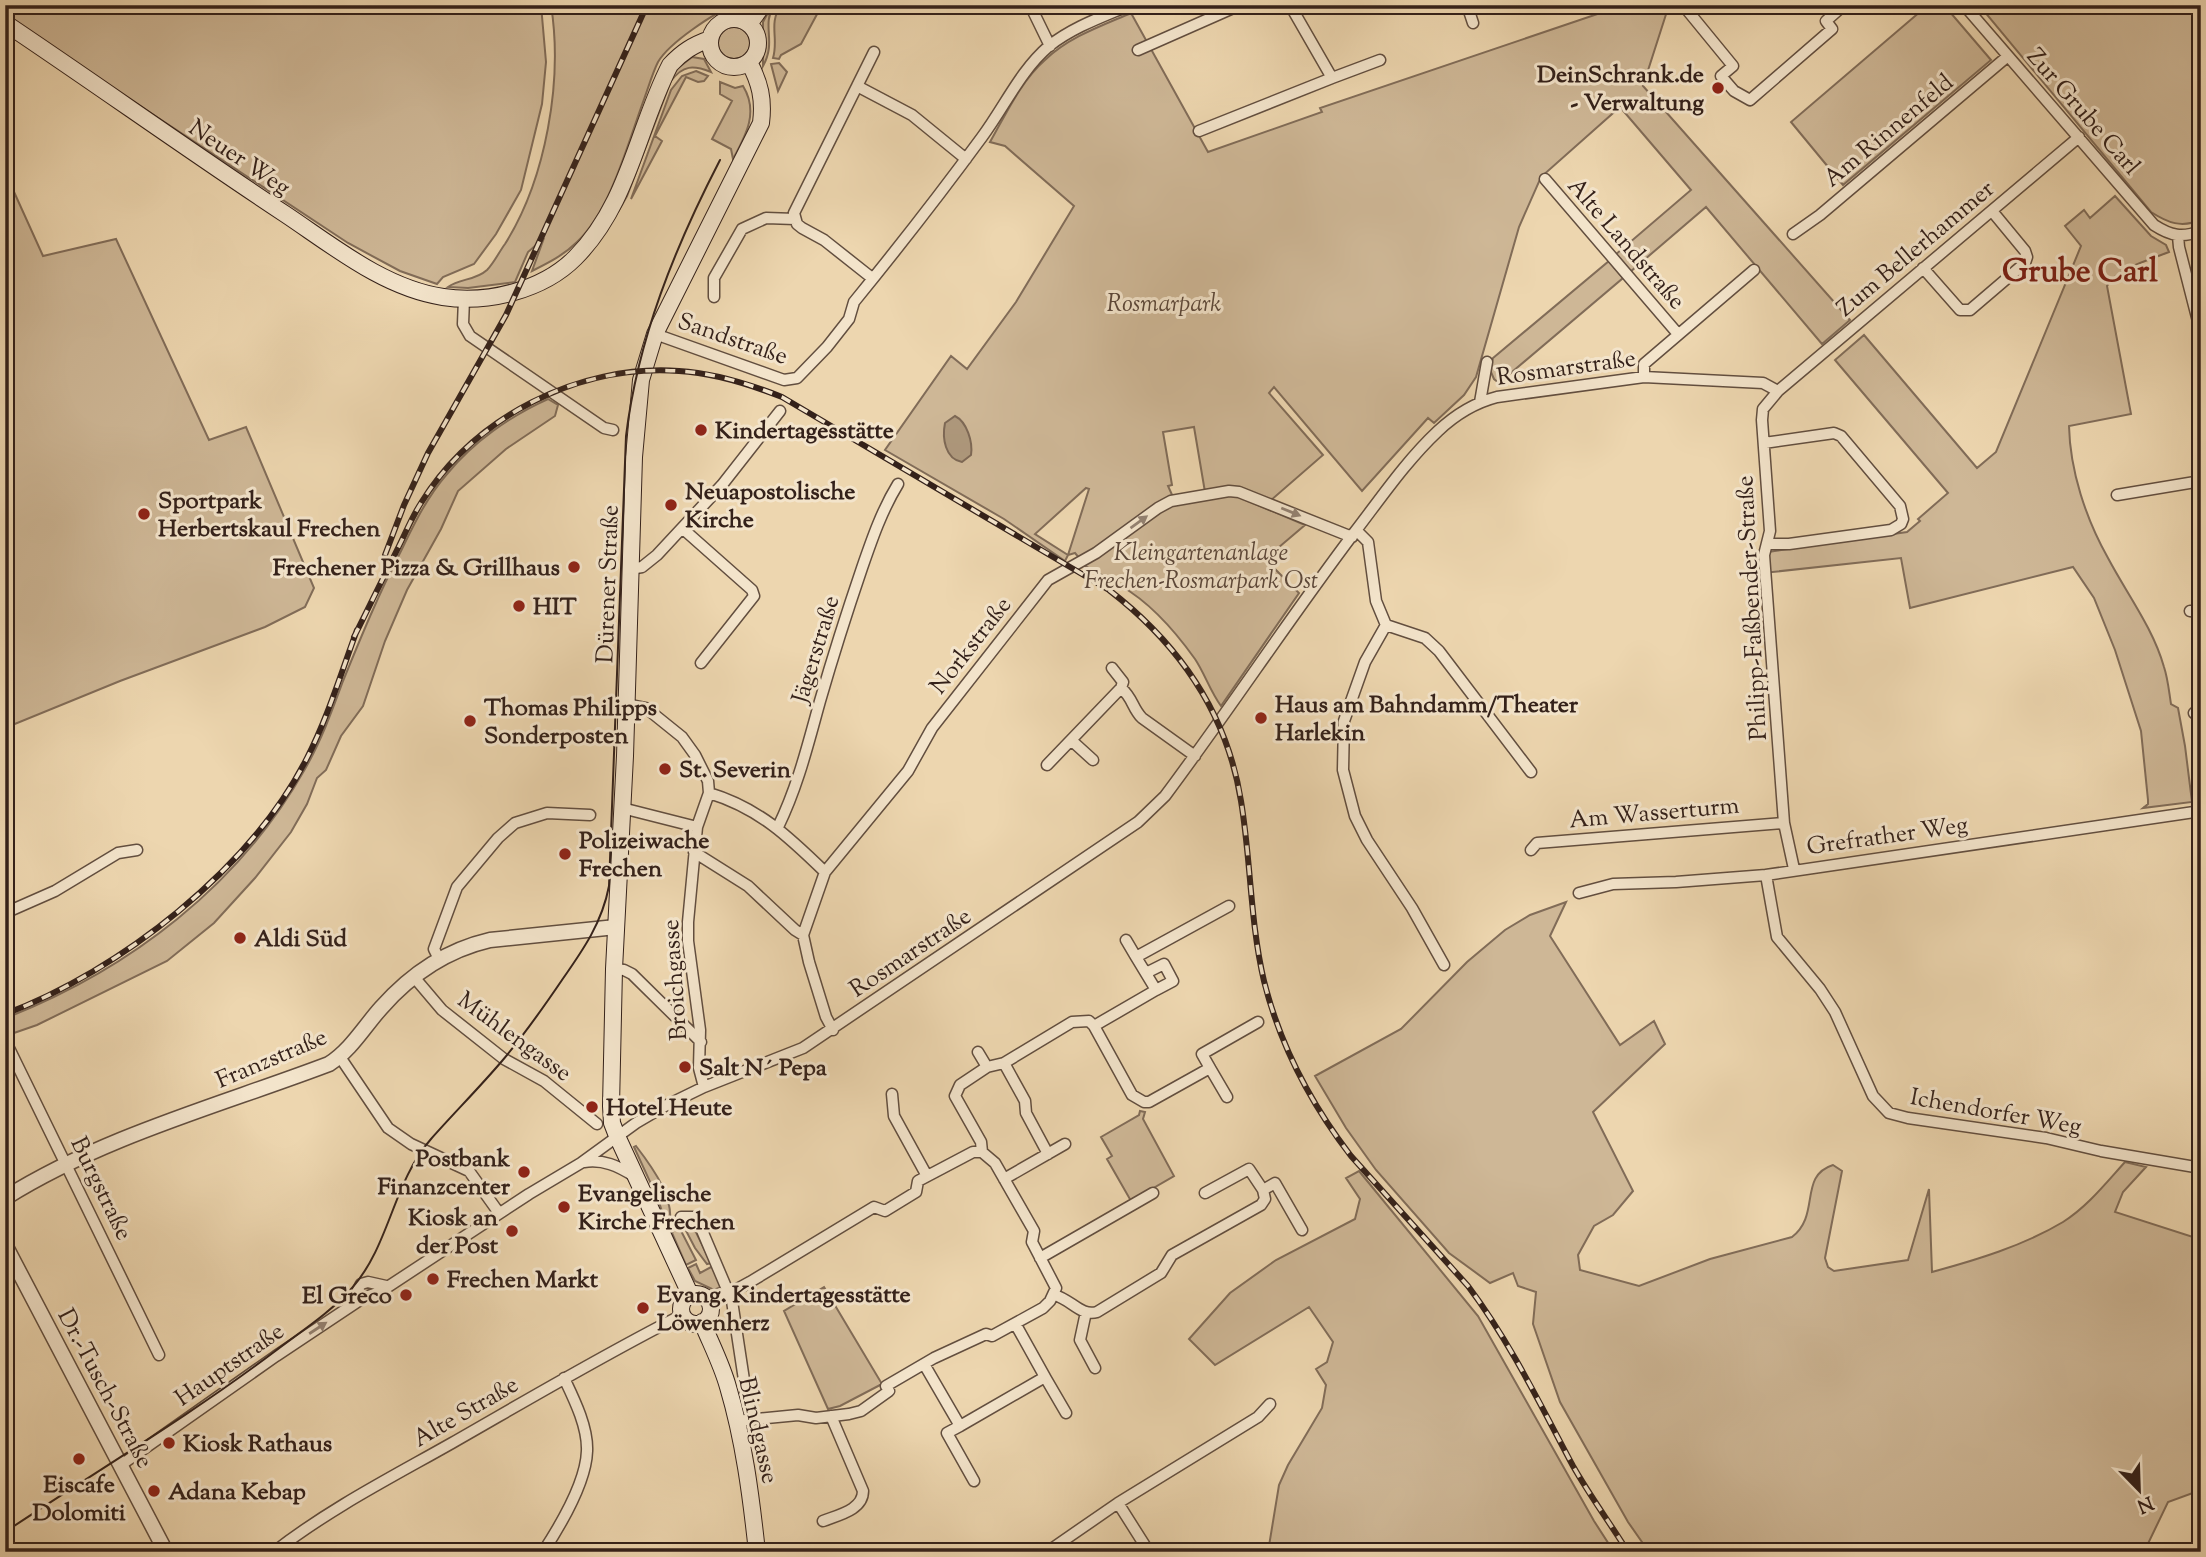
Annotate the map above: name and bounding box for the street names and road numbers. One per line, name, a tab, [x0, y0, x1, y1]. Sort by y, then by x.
street label: Zur Grube Carl	[2018, 41, 2147, 183]
street label: Am Rinnenfeld	[1817, 67, 1962, 196]
street label: Neuer Weg	[181, 112, 297, 205]
street label: Alte Landstraße	[1559, 171, 1692, 318]
street label: Zum Bellerhammer	[1830, 173, 2002, 326]
street label: Sandstraße	[673, 305, 792, 375]
street label: Rosmarstraße	[1494, 342, 1638, 396]
street label: Philipp-Faßbender-Straße	[1729, 475, 1777, 741]
street label: Dürener Straße	[589, 504, 629, 664]
street label: Norkstraße	[923, 590, 1021, 702]
street label: Jägerstraße	[784, 592, 849, 710]
street label: Am Wasserturm	[1568, 790, 1741, 838]
street label: Grefrather Weg	[1804, 809, 1970, 865]
street label: Rosmarstraße	[843, 900, 979, 1007]
street label: Broichgasse	[655, 918, 697, 1042]
street label: Mühlengasse	[450, 984, 578, 1091]
street label: Franzstraße	[211, 1021, 333, 1099]
street label: Ichendorfer Weg	[1907, 1081, 2084, 1145]
street label: Burgstraße	[61, 1131, 140, 1246]
street label: Dr.-Tusch-Straße	[48, 1303, 161, 1475]
street label: Hauptstraße	[169, 1315, 292, 1416]
street label: Alte Straße	[407, 1369, 525, 1457]
street label: Blindgasse	[728, 1374, 786, 1487]

